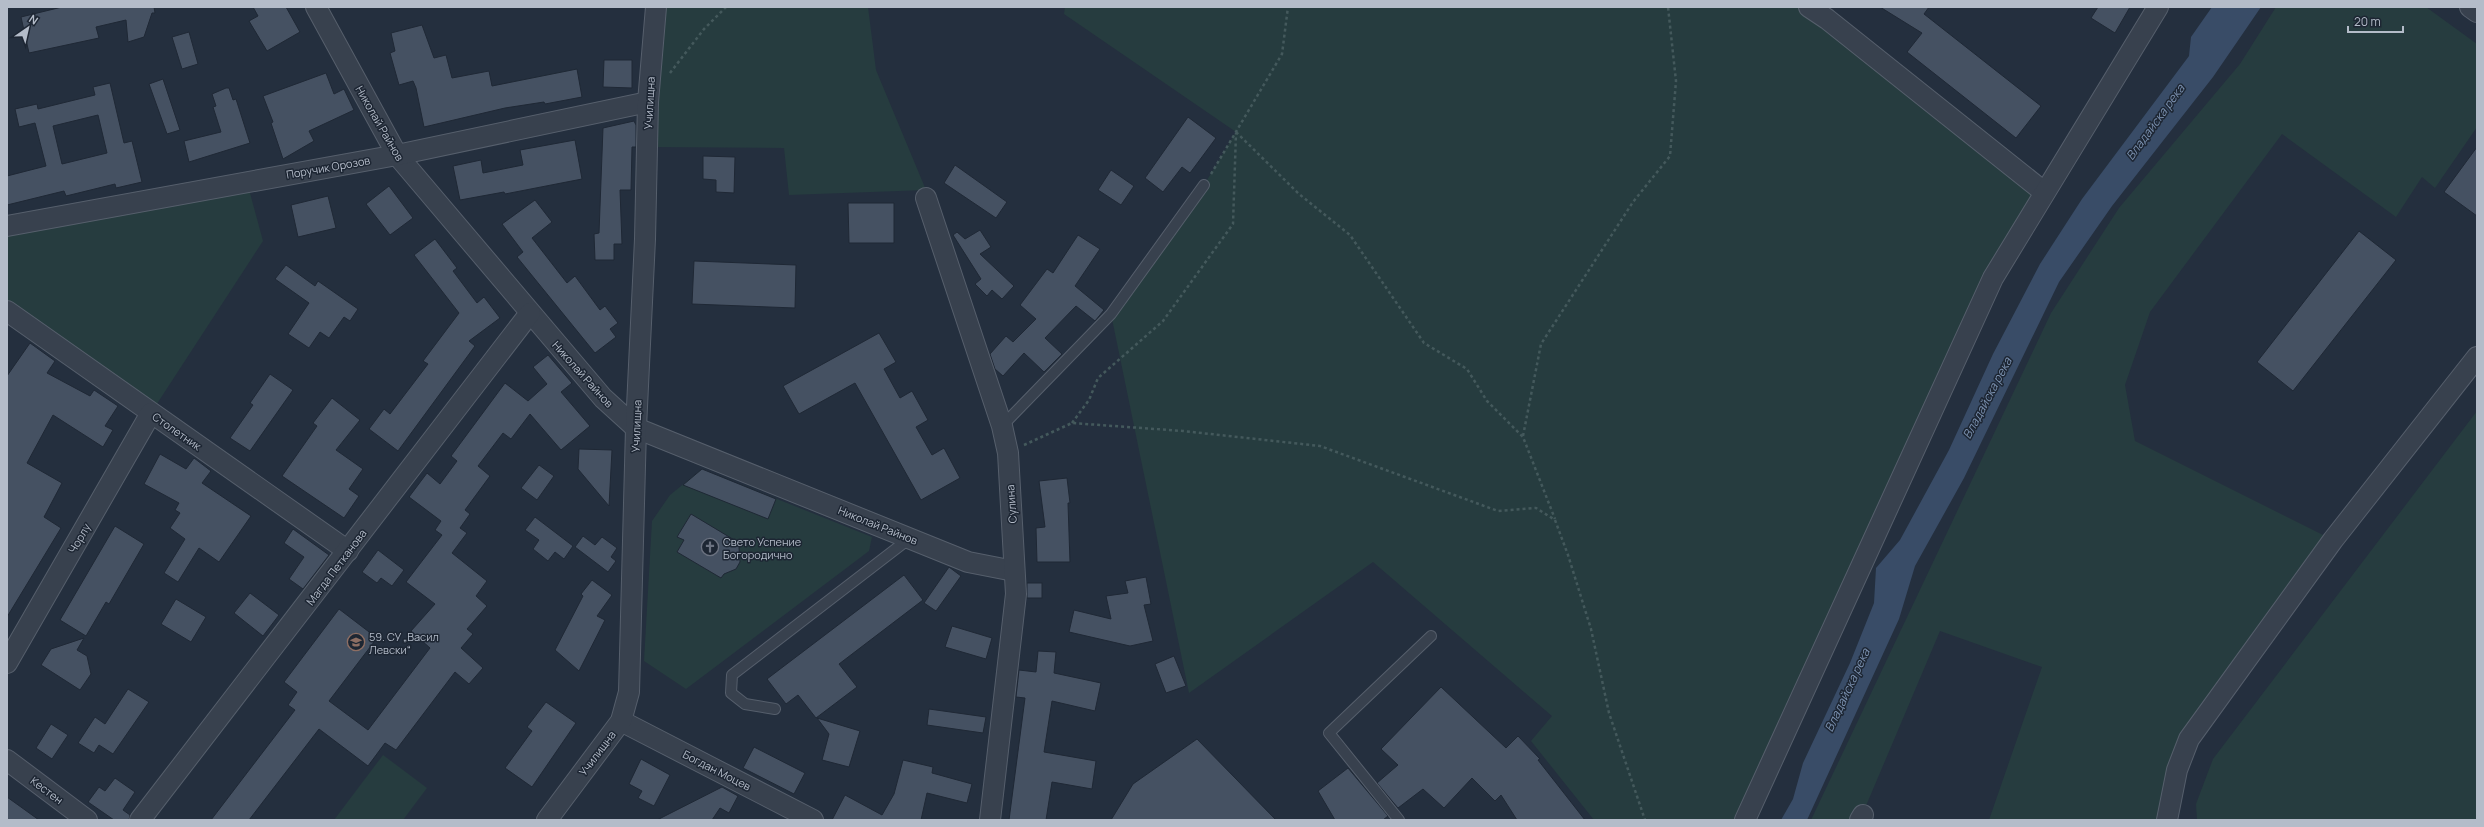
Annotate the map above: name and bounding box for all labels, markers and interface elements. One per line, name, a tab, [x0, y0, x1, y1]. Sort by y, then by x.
north arrow	[8, 8, 48, 48]
scale bar	[2348, 8, 2403, 34]
text: N	[26, 11, 41, 28]
text: 20 m	[2354, 13, 2381, 30]
street label: Училищна	[640, 76, 658, 130]
water label: Владайска река	[2122, 80, 2189, 163]
street label: Николай Райнов	[352, 83, 408, 163]
street label: Поручик Орозов	[285, 152, 371, 182]
street label: Николай Райнов	[549, 338, 617, 410]
water label: Владайска река	[1958, 353, 2016, 442]
street label: Училищна	[628, 399, 644, 453]
street label: Столетник	[150, 409, 205, 454]
street label: Сулина	[1002, 484, 1020, 524]
street label: Николай Райнов	[836, 502, 920, 548]
street label: Чорлу	[64, 520, 94, 556]
street label: Магда Петканова	[303, 526, 369, 608]
place label: Свето Успение Богородично	[723, 534, 802, 562]
church icon: Свето Успение Богородично	[700, 537, 720, 557]
place label: 59. СУ „Васил Левски“	[369, 629, 439, 657]
school or university icon: 59. СУ „Васил Левски“	[346, 632, 366, 652]
water label: Владайска река	[1820, 644, 1874, 734]
street label: Училищна	[575, 727, 619, 779]
street label: Богдан Моцев	[680, 746, 754, 794]
street label: Кестен	[28, 773, 66, 807]

